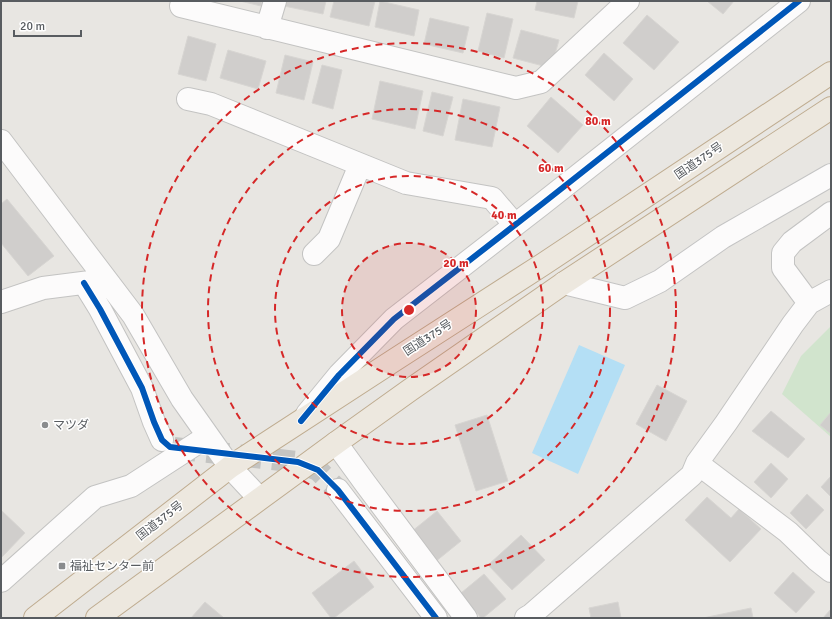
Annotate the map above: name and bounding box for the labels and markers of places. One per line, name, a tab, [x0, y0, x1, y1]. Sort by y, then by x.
centre of rings	[402, 303, 416, 317]
place label: マツダ	[53, 418, 89, 433]
marker: マツダ	[40, 420, 50, 430]
place label: 福祉センター前	[70, 559, 154, 574]
marker: 福祉センター前	[57, 561, 67, 571]

